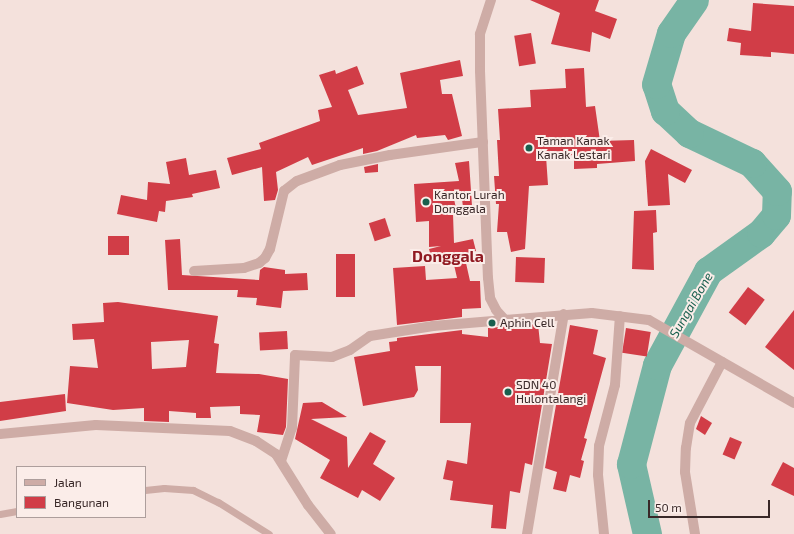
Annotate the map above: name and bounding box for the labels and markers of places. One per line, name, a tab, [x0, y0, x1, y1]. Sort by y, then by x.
place label: Taman Kanak Kanak Lestari	[537, 134, 611, 162]
marker: Taman Kanak Kanak Lestari	[524, 143, 534, 153]
place label: Kantor Lurah Donggala	[434, 188, 505, 216]
marker: Kantor Lurah Donggala	[421, 197, 431, 207]
place label: Aphin Cell	[500, 316, 554, 330]
marker: Aphin Cell	[487, 318, 497, 328]
place label: SDN 40 Hulontalangi	[516, 378, 586, 406]
marker: SDN 40 Hulontalangi	[503, 387, 513, 397]

